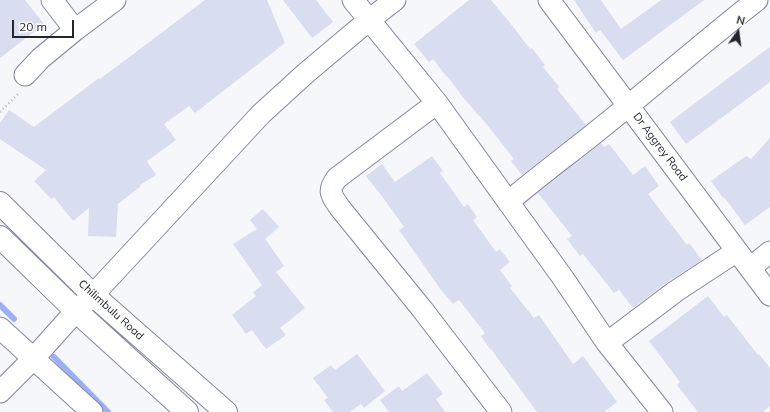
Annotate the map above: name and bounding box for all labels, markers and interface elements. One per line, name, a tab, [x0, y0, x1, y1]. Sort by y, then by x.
scale bar	[14, 12, 76, 38]
north arrow	[718, 12, 758, 52]
text: N	[735, 13, 747, 28]
text: 20 m	[19, 19, 47, 34]
street label: Dr Aggrey Road	[630, 110, 690, 184]
street label: Chilimbulu Road	[76, 277, 146, 343]

